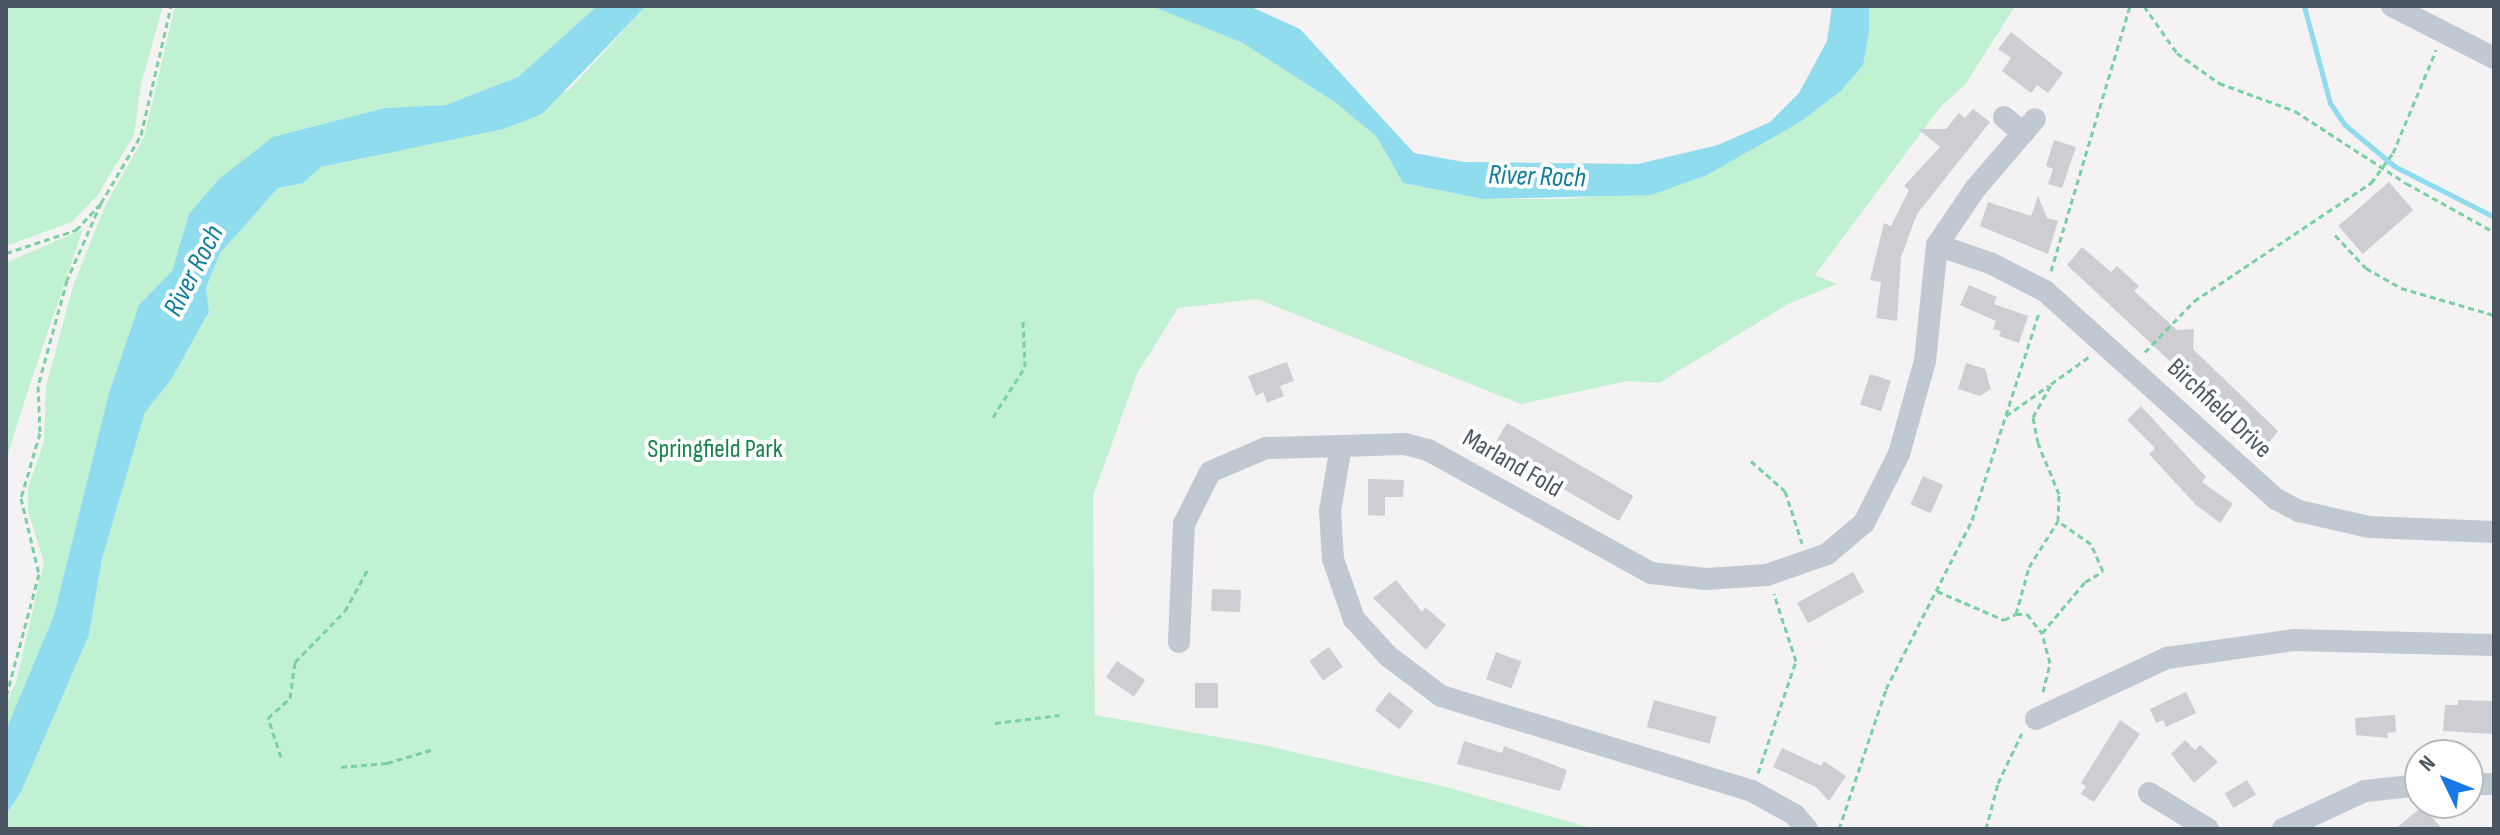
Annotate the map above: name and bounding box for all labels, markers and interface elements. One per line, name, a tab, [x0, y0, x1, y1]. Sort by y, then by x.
water label: River Roch	[1488, 159, 1586, 195]
water label: River Roch	[157, 220, 231, 322]
street label: Birchfield Drive	[2160, 353, 2278, 465]
street label: Marland Fold	[1457, 423, 1567, 505]
park label: Springfield Park	[647, 434, 783, 466]
north arrow	[2404, 739, 2484, 819]
text: N	[2414, 750, 2441, 777]

